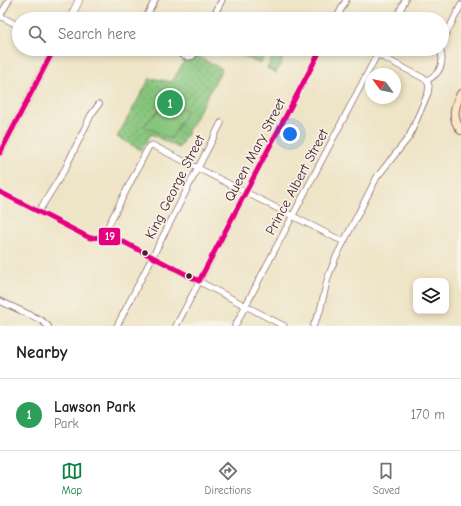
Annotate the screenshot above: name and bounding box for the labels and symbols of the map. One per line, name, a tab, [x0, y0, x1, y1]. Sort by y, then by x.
north arrow	[365, 68, 401, 104]
pin: 1	[157, 88, 183, 118]
street label: Queen Mary Street	[221, 95, 290, 204]
your location	[280, 124, 300, 144]
street label: Prince Albert Street	[262, 125, 333, 238]
street label: King George Street	[141, 131, 209, 242]
line badge: 19	[98, 227, 121, 246]
text: 19	[105, 230, 115, 243]
unlabelled marker	[140, 248, 150, 258]
unlabelled marker	[184, 271, 194, 281]

